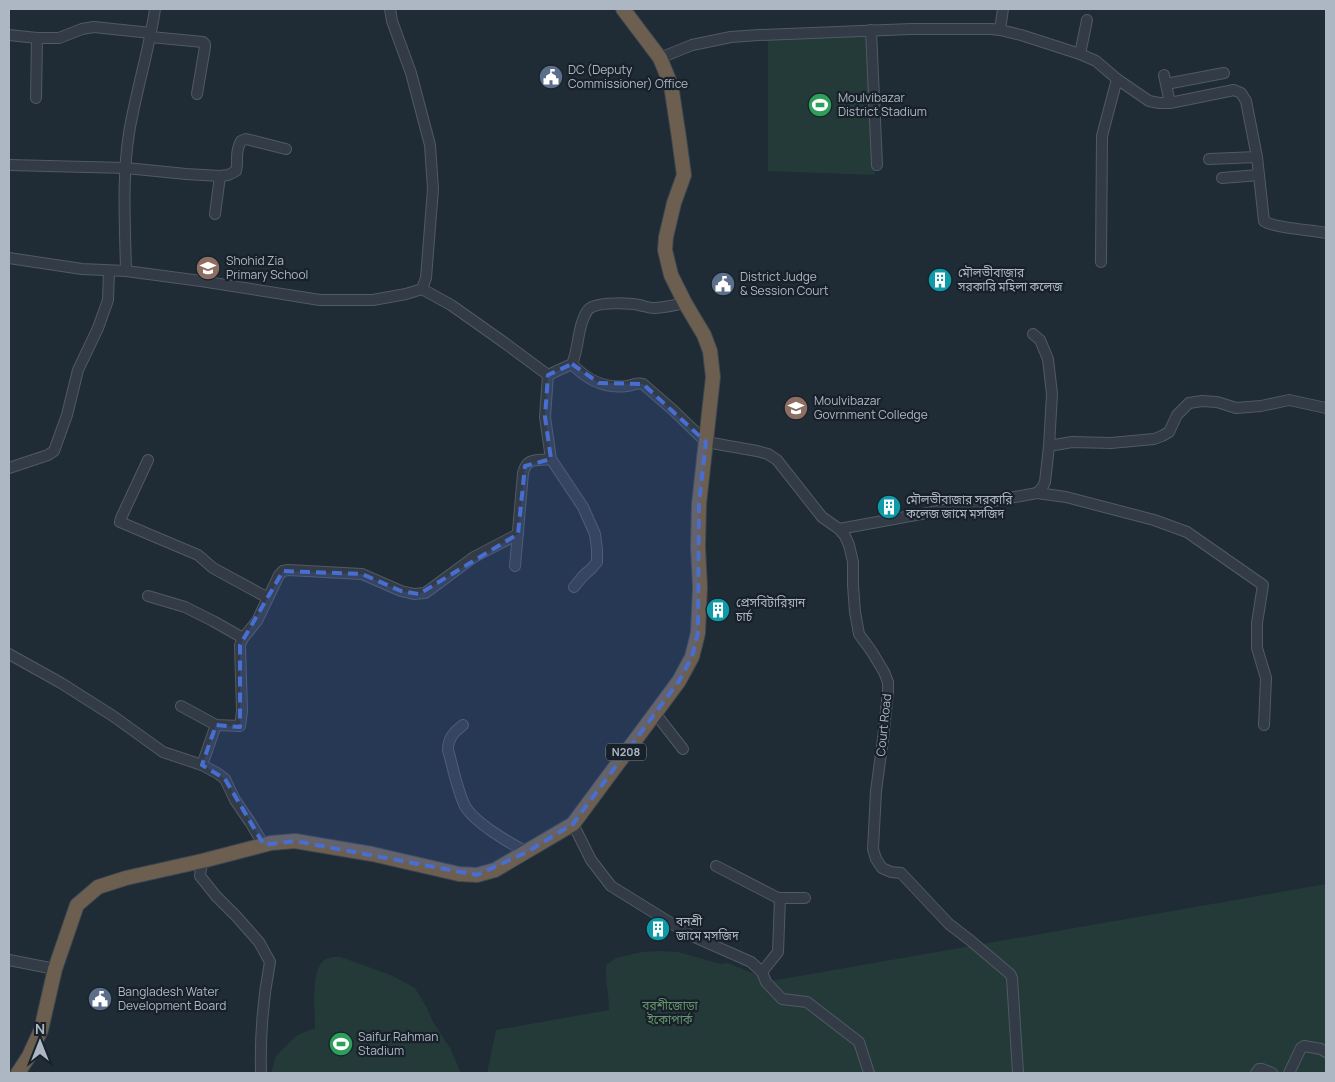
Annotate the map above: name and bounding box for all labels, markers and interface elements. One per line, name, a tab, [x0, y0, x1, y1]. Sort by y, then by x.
place label: DC (Deputy Commissioner) Office	[568, 61, 688, 92]
public building icon: DC (Deputy Commissioner) Office	[538, 64, 564, 90]
place label: Moulvibazar District Stadium	[838, 89, 927, 120]
sports icon: Moulvibazar District Stadium	[807, 92, 833, 118]
place label: Shohid Zia Primary School	[226, 252, 308, 283]
school or university icon: Shohid Zia Primary School	[195, 255, 221, 281]
place label: মৌলভীবাজার সরকারি মহিলা কলেজ	[957, 264, 1063, 295]
building icon: মৌলভীবাজার সরকারি মহিলা কলেজ	[927, 267, 953, 293]
place label: District Judge & Session Court	[740, 268, 829, 299]
public building icon: District Judge & Session Court	[710, 271, 736, 297]
place label: Moulvibazar Govrnment Colledge	[814, 392, 928, 423]
school or university icon: Moulvibazar Govrnment Colledge	[783, 395, 809, 421]
place label: মৌলভীবাজার সরকারি কলেজ জামে মসজিদ	[905, 491, 1013, 522]
building icon: মৌলভীবাজার সরকারি কলেজ জামে মসজিদ	[876, 494, 902, 520]
place label: প্রেসবিটারিয়ান চার্চ	[735, 594, 806, 625]
building icon: প্রেসবিটারিয়ান চার্চ	[705, 597, 731, 623]
street label: Court Road	[872, 693, 895, 757]
road number: N208	[606, 744, 646, 760]
place label: বনশ্রী জামে মসজিদ	[675, 913, 739, 944]
building icon: বনশ্রী জামে মসজিদ	[645, 916, 671, 942]
place label: Bangladesh Water Development Board	[118, 983, 226, 1014]
public building icon: Bangladesh Water Development Board	[87, 986, 113, 1012]
park label: বরশীজোড়া ইকোপার্ক	[641, 997, 698, 1028]
north arrow	[15, 1017, 65, 1067]
text: N	[35, 1019, 45, 1038]
place label: Saifur Rahman Stadium	[358, 1028, 438, 1059]
sports icon: Saifur Rahman Stadium	[328, 1031, 354, 1057]

